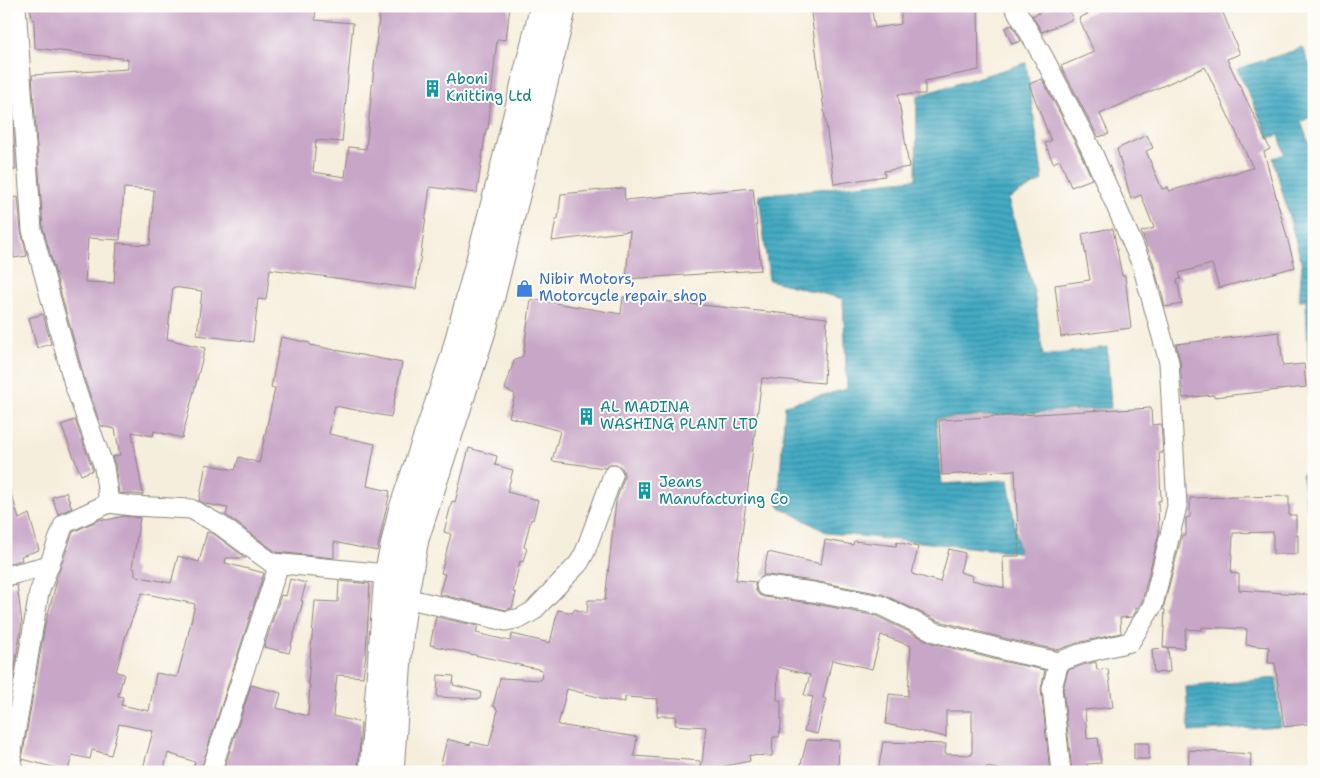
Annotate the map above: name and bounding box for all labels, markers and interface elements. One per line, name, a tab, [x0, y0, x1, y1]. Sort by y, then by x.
place label: Aboni Knitting Ltd	[446, 69, 532, 106]
building icon: Aboni Knitting Ltd	[422, 78, 442, 98]
place label: Nibir Motors, Motorcycle repair shop	[539, 269, 707, 306]
shop icon: Nibir Motors, Motorcycle repair shop	[515, 278, 535, 298]
place label: AL MADINA WASHING PLANT LTD	[600, 397, 758, 434]
building icon: AL MADINA WASHING PLANT LTD	[576, 406, 596, 426]
place label: Jeans Manufacturing Co	[659, 472, 788, 509]
building icon: Jeans Manufacturing Co	[635, 481, 655, 501]

